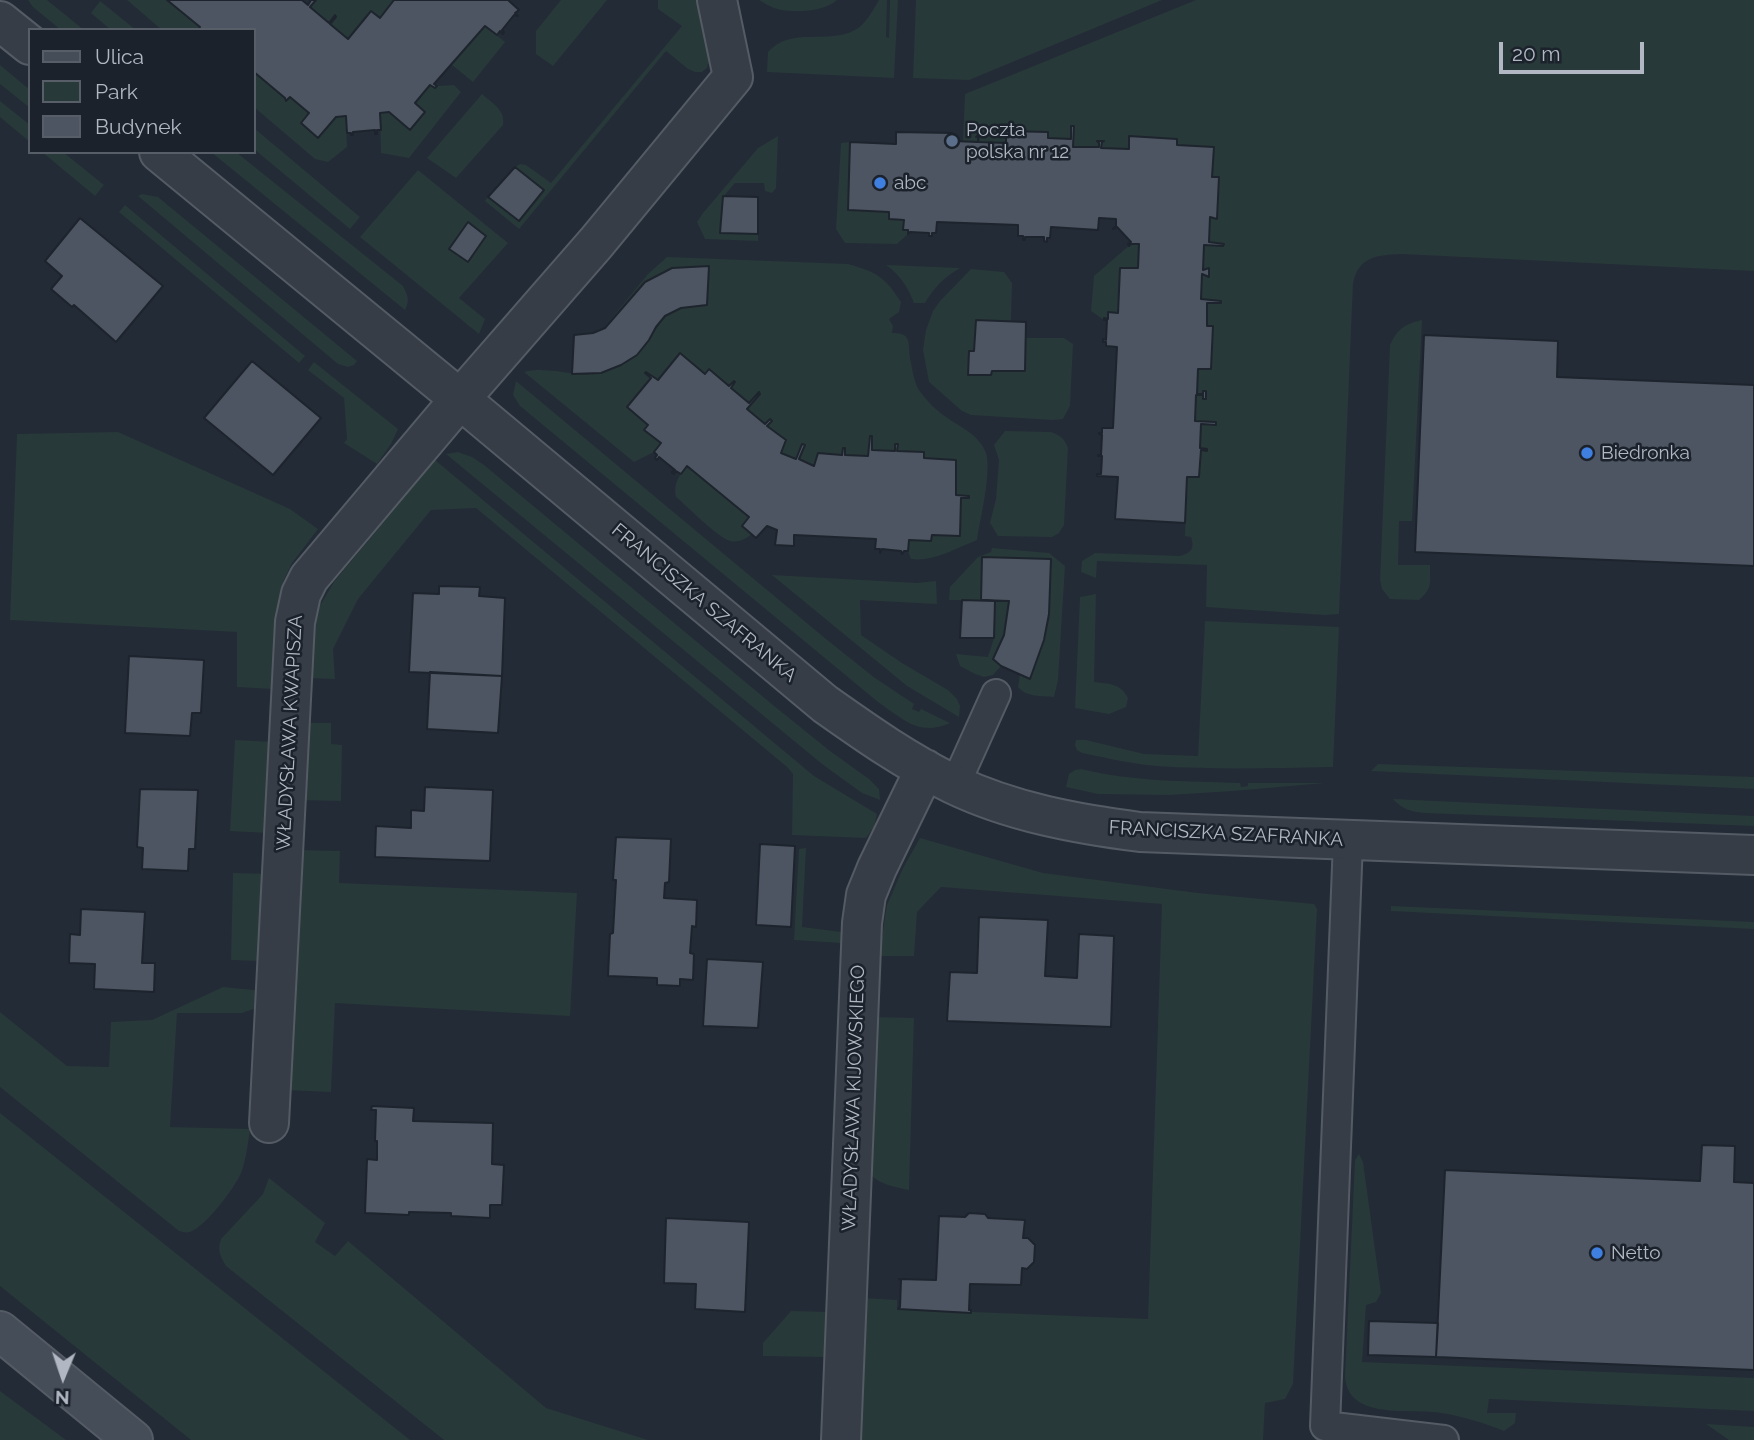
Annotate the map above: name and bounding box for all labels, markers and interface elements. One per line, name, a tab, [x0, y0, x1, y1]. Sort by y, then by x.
legend	[28, 28, 256, 154]
scale bar	[1502, 28, 1647, 72]
text: 20 m	[1512, 41, 1560, 66]
text: Ulica	[95, 44, 144, 69]
text: Park	[95, 79, 138, 104]
text: Budynek	[95, 114, 182, 139]
place label: Poczta polska nr 12	[966, 119, 1069, 163]
marker: Poczta polska nr 12	[944, 133, 960, 149]
place label: abc	[894, 172, 927, 194]
marker: abc	[872, 175, 888, 191]
place label: Biedronka	[1601, 442, 1690, 464]
marker: Biedronka	[1579, 445, 1595, 461]
street label: FRANCISZKA SZAFRANKA	[607, 519, 801, 687]
street label: WŁADYSŁAWA KWAPISZA	[272, 615, 308, 851]
street label: FRANCISZKA SZAFRANKA	[1108, 816, 1344, 852]
street label: WŁADYSŁAWA KIJOWSKIEGO	[838, 964, 870, 1232]
place label: Netto	[1611, 1242, 1660, 1264]
marker: Netto	[1589, 1245, 1605, 1261]
north arrow	[28, 1342, 98, 1412]
text: N	[55, 1387, 70, 1409]

